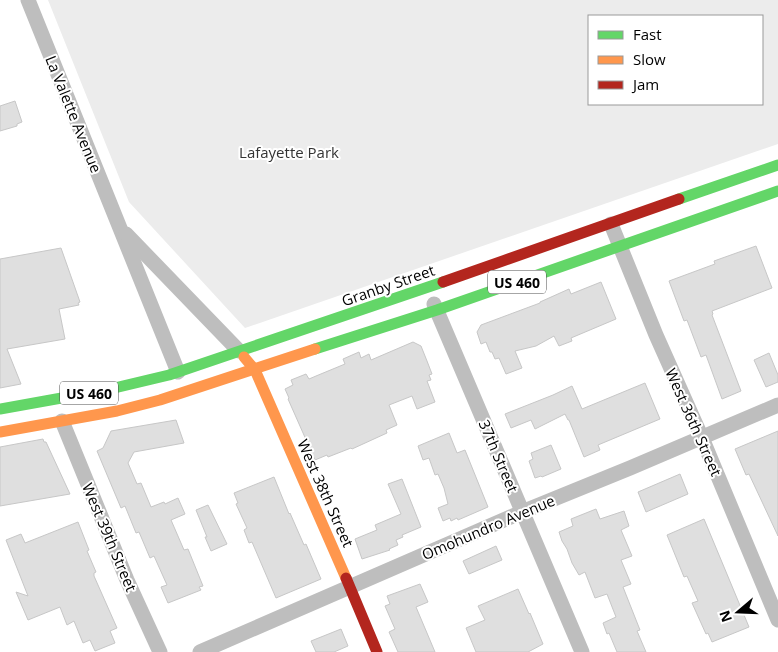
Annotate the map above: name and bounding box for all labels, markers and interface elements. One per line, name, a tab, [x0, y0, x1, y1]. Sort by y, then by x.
legend	[588, 15, 763, 105]
text: Fast	[633, 24, 662, 44]
text: Slow	[633, 49, 666, 69]
street label: La Valette Avenue	[41, 52, 107, 176]
text: Jam	[631, 74, 659, 94]
park label: Lafayette Park	[239, 142, 339, 162]
street label: Granby Street	[339, 260, 437, 310]
road number: US 460	[488, 270, 546, 294]
street label: West 36th Street	[661, 365, 727, 479]
road number: US 460	[60, 382, 118, 404]
street label: 37th Street	[475, 416, 523, 496]
street label: West 38th Street	[293, 436, 359, 550]
street label: West 39th Street	[78, 480, 142, 594]
street label: Omohundro Avenue	[418, 490, 558, 564]
north arrow	[713, 587, 763, 637]
text: N	[714, 608, 736, 625]

